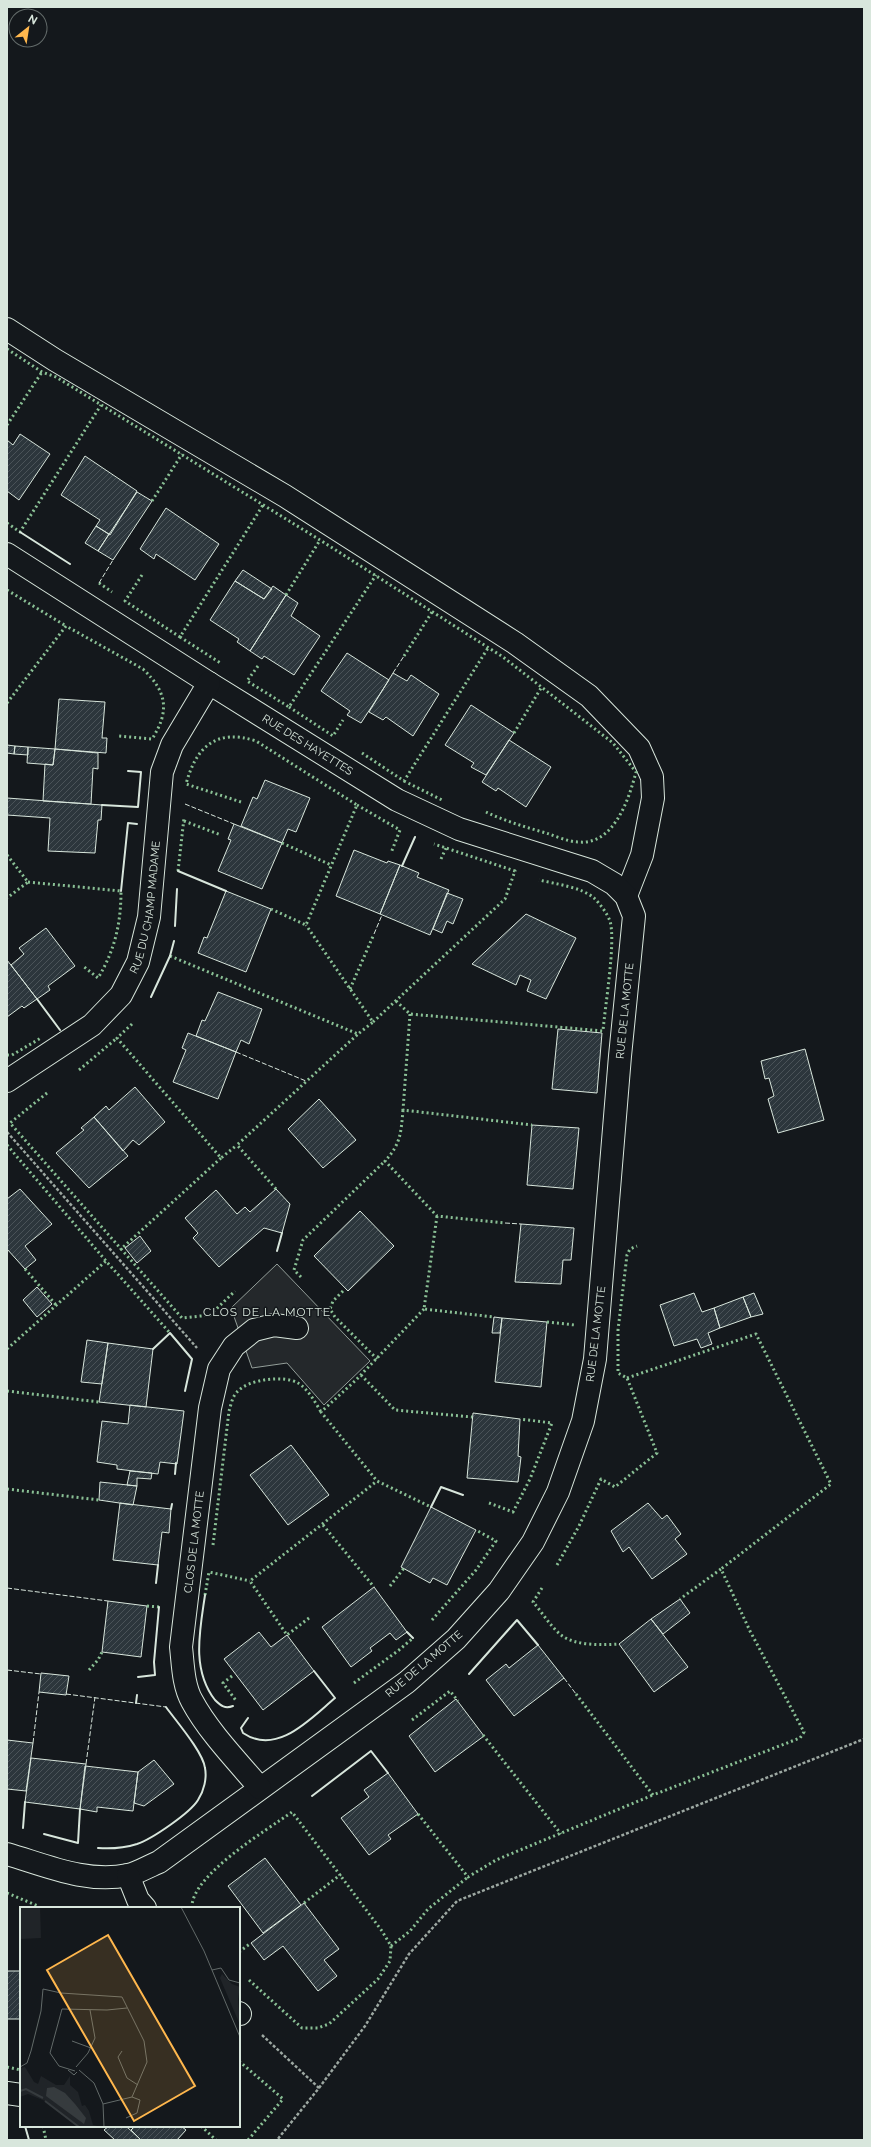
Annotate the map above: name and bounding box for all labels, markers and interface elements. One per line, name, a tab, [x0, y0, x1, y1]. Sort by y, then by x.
north arrow	[8, 8, 48, 48]
text: N	[26, 12, 40, 28]
street label: RUE DES HAYETTES	[260, 711, 356, 778]
street label: RUE DU CHAMP MADAME	[127, 840, 162, 976]
street label: RUE DE LA MOTTE	[613, 962, 637, 1060]
street label: RUE DE LA MOTTE	[584, 1285, 608, 1383]
district label: CLOS DE LA MOTTE	[203, 1305, 331, 1319]
street label: CLOS DE LA MOTTE	[181, 1490, 206, 1594]
street label: RUE DE LA MOTTE	[383, 1628, 465, 1700]
inset map	[20, 1907, 240, 2127]

